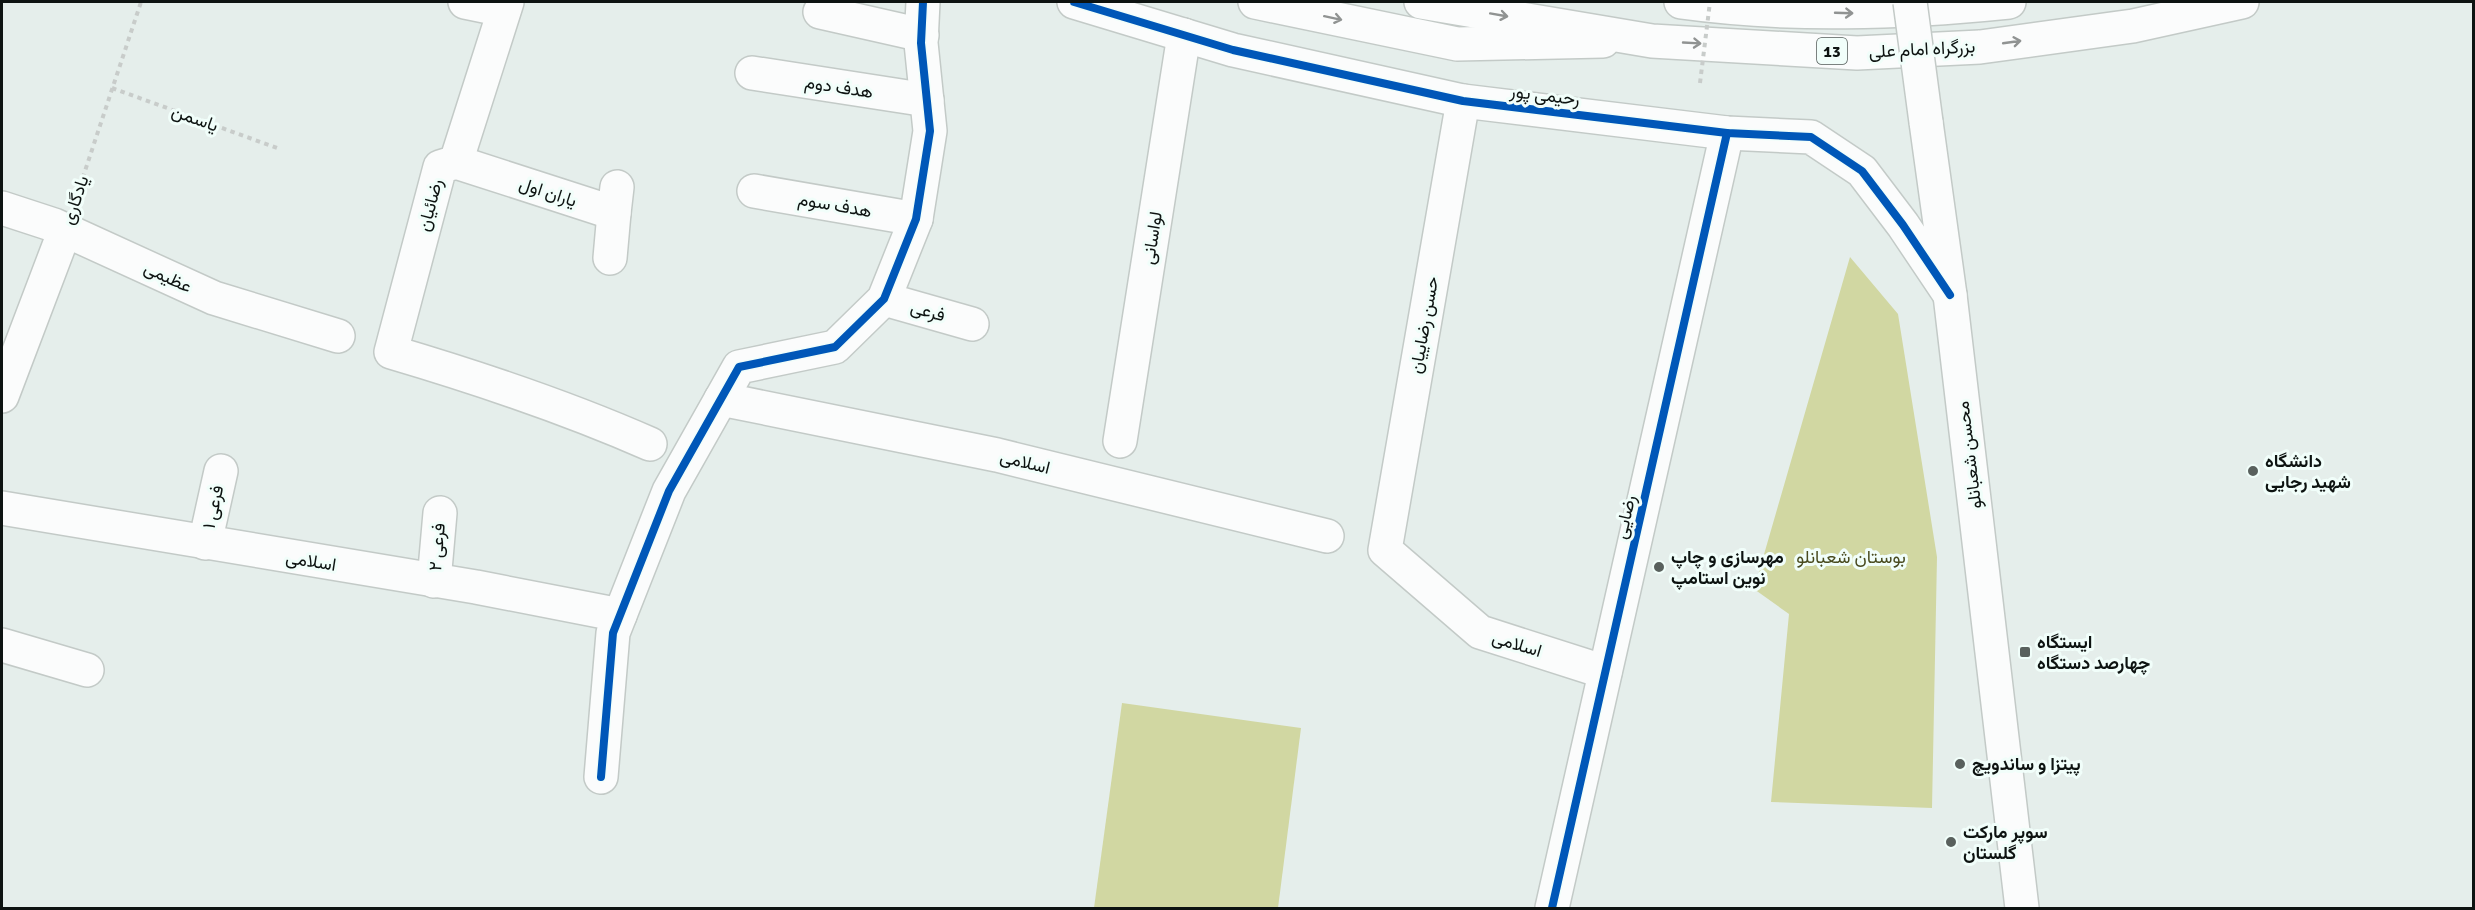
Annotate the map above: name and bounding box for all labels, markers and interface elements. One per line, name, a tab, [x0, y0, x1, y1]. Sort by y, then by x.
one-way arrow	[1834, 7, 1854, 18]
one-way arrow	[1489, 9, 1509, 20]
one-way arrow	[1323, 13, 1342, 24]
street label: بزرگراه امام علی	[1868, 35, 1976, 64]
one-way arrow	[2002, 37, 2022, 48]
one-way arrow	[1682, 38, 1702, 49]
road number: 13	[1817, 38, 1847, 64]
street label: هدف دوم	[803, 71, 875, 104]
street label: رحیمی پور	[1508, 80, 1581, 111]
street label: یاسمن	[169, 99, 221, 137]
street label: یاران اول	[516, 172, 580, 212]
street label: یادگاری	[56, 173, 94, 227]
street label: رضائیان	[412, 176, 448, 234]
street label: هدف سوم	[796, 188, 874, 223]
street label: لواسانی	[1137, 210, 1167, 266]
street label: عظیمی	[141, 256, 195, 298]
street label: حسن رضاییان	[1405, 275, 1443, 375]
street label: فرعی	[908, 296, 948, 326]
street label: محسن شعبانلو	[1951, 400, 1987, 510]
street label: اسلامی	[998, 445, 1052, 479]
place label: دانشگاه شهید رجایی	[2265, 450, 2351, 493]
marker: دانشگاه شهید رجایی	[2246, 464, 2260, 478]
street label: فرعی ۱	[198, 483, 228, 531]
street label: رضایی	[1609, 493, 1641, 541]
street label: فرعی ۲	[424, 522, 450, 572]
street label: اسلامی	[284, 546, 338, 576]
place label: مهرسازی و چاپ نوین استامپ	[1671, 546, 1784, 590]
park label: بوستان شعبانلو	[1796, 546, 1906, 568]
marker: مهرسازی و چاپ نوین استامپ	[1652, 560, 1666, 574]
street label: اسلامی	[1489, 626, 1545, 662]
place label: ایستگاه چهارصد دستگاه	[2037, 631, 2150, 675]
marker: ایستگاه چهارصد دستگاه	[2018, 645, 2032, 659]
place label: پیتزا و ساندویچ	[1972, 753, 2081, 776]
marker: پیتزا و ساندویچ	[1953, 757, 1967, 771]
place label: سوپر مارکت گلستان	[1963, 821, 2048, 864]
marker: سوپر مارکت گلستان	[1944, 835, 1958, 849]

